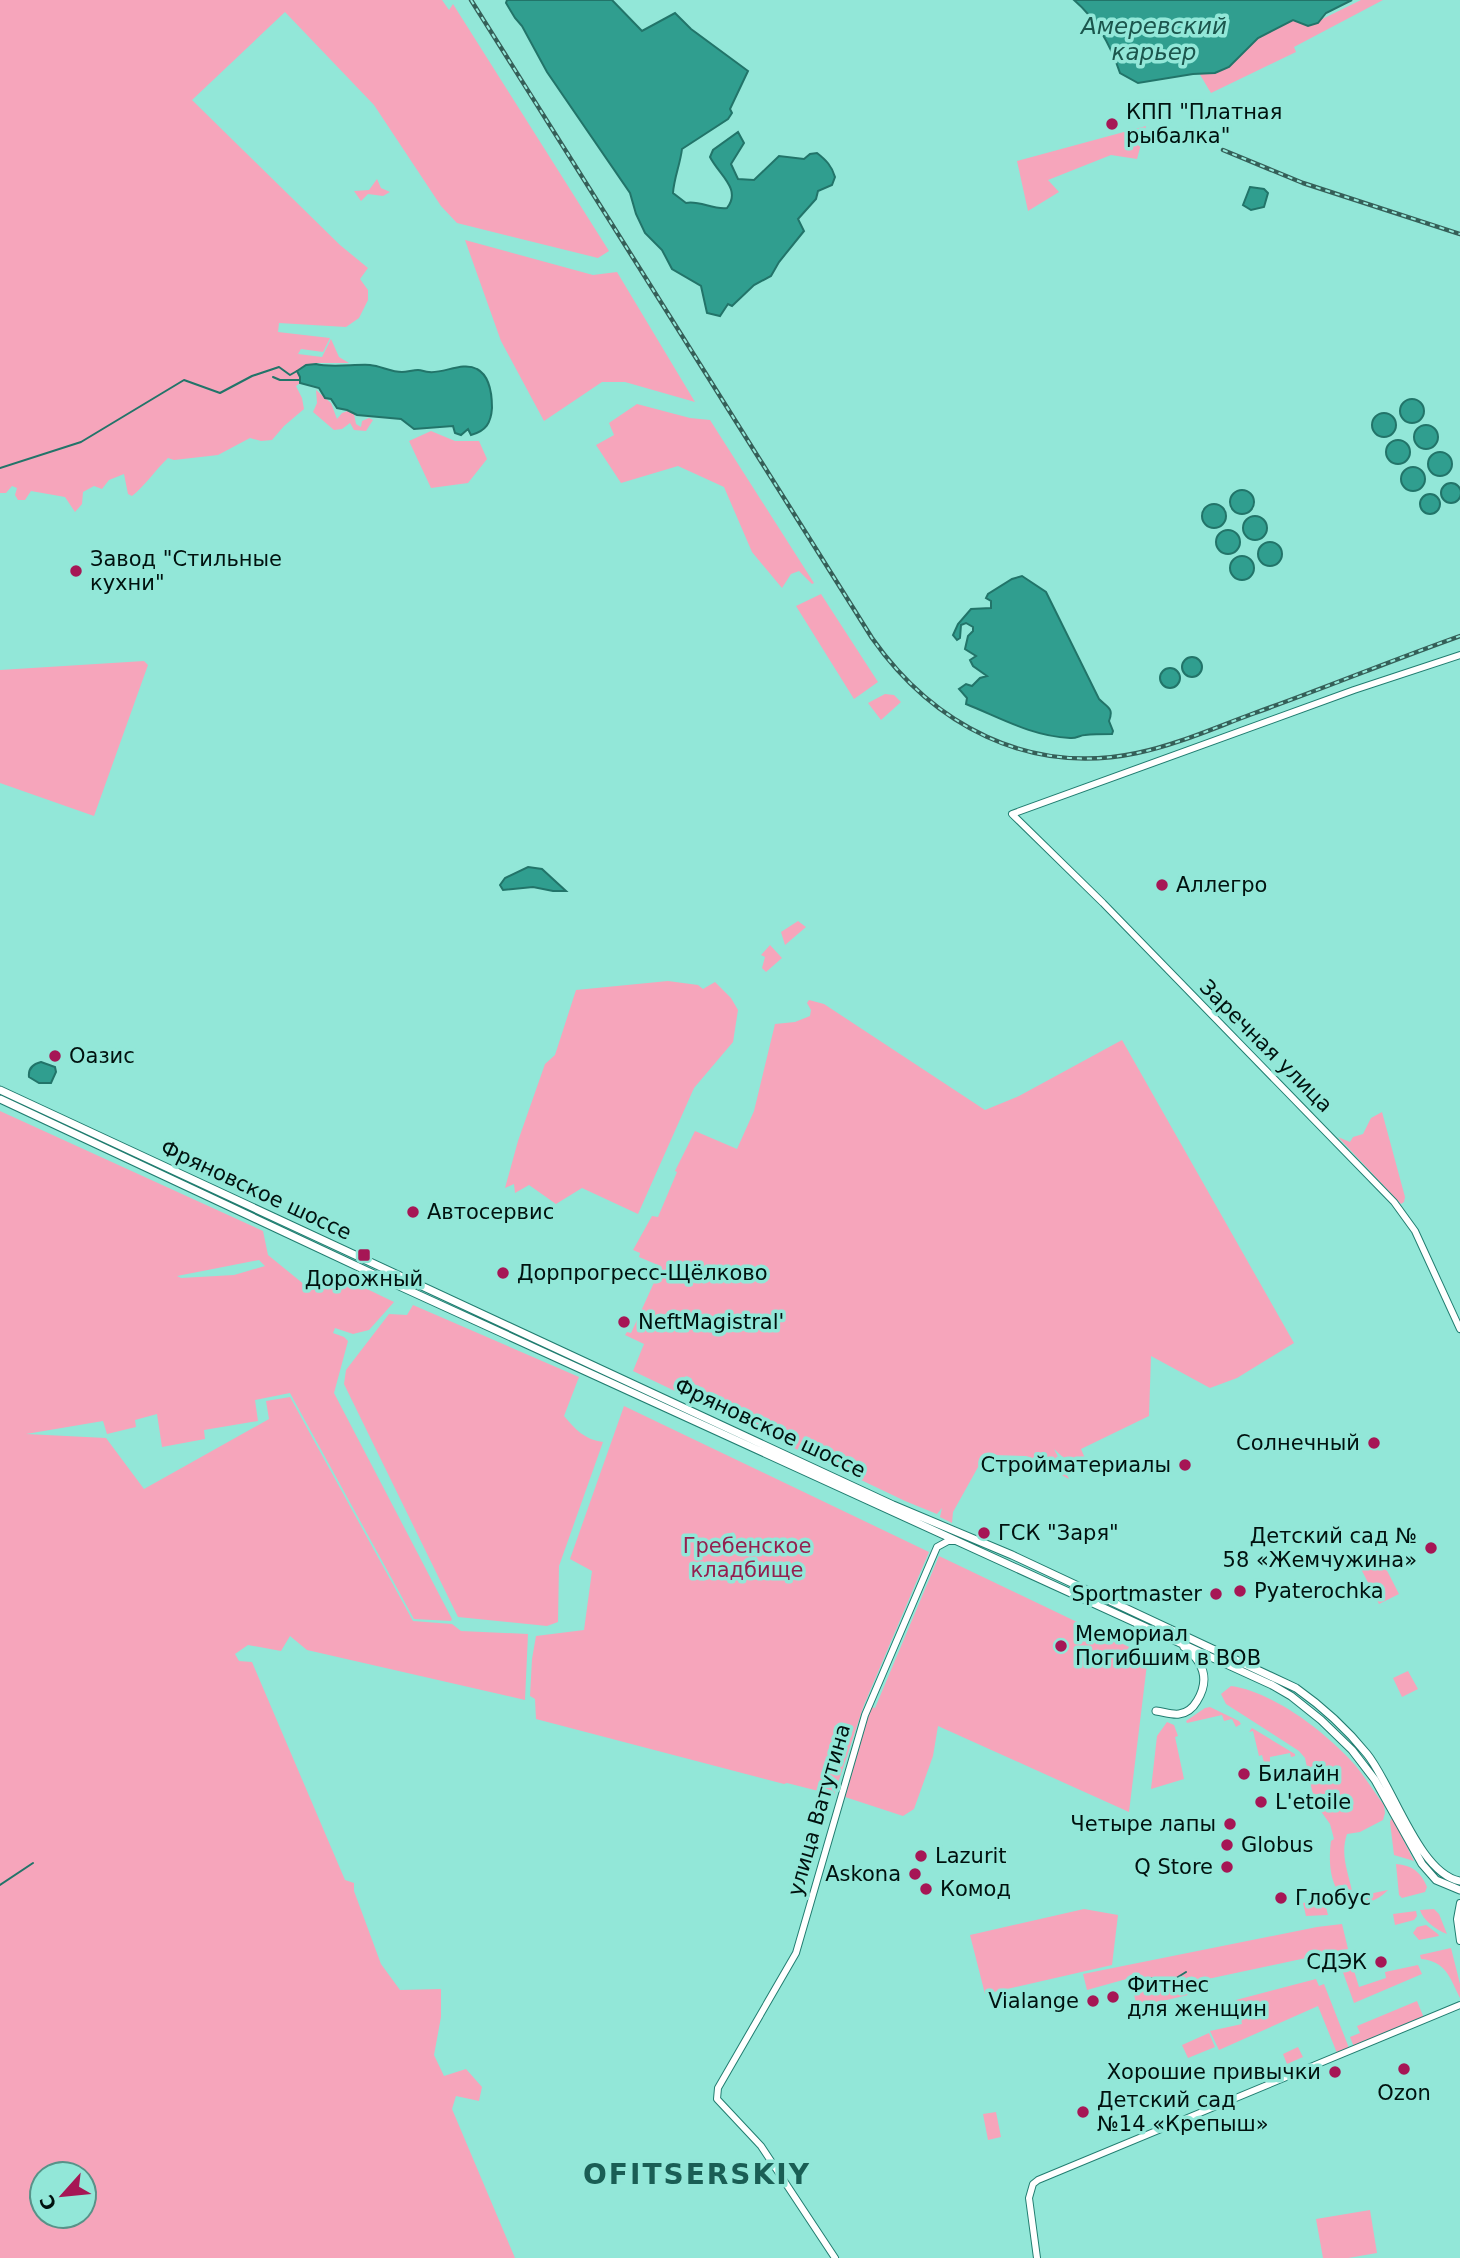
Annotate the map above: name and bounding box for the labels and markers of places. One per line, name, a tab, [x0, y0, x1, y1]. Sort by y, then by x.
place label: КПП "Платная рыбалка"	[1126, 100, 1282, 148]
marker: КПП "Платная рыбалка"	[1104, 116, 1120, 132]
place label: Завод "Стильные кухни"	[90, 547, 282, 595]
marker: Завод "Стильные кухни"	[68, 563, 84, 579]
place label: Аллегро	[1176, 873, 1267, 897]
marker: Аллегро	[1154, 877, 1170, 893]
place label: Оазис	[69, 1044, 135, 1068]
marker: Оазис	[47, 1048, 63, 1064]
place label: Автосервис	[427, 1200, 554, 1224]
marker: Автосервис	[405, 1204, 421, 1220]
marker: Дорожный	[356, 1247, 372, 1263]
place label: Дорпрогресс-Щёлково	[517, 1261, 768, 1285]
marker: Дорпрогресс-Щёлково	[495, 1265, 511, 1281]
place label: Дорожный	[305, 1267, 423, 1291]
place label: NeftMagistral'	[638, 1310, 784, 1334]
marker: NeftMagistral'	[616, 1314, 632, 1330]
place label: Солнечный	[1236, 1431, 1360, 1455]
marker: Солнечный	[1366, 1435, 1382, 1451]
place label: Стройматериалы	[981, 1453, 1171, 1477]
marker: Стройматериалы	[1177, 1457, 1193, 1473]
place label: ГСК "Заря"	[998, 1521, 1119, 1545]
place label: Детский сад № 58 «Жемчужина»	[1223, 1524, 1417, 1572]
marker: ГСК "Заря"	[976, 1525, 992, 1541]
marker: Детский сад № 58 «Жемчужина»	[1423, 1540, 1439, 1556]
place label: Pyaterochka	[1254, 1579, 1384, 1603]
place label: Sportmaster	[1072, 1582, 1202, 1606]
marker: Pyaterochka	[1232, 1583, 1248, 1599]
marker: Sportmaster	[1208, 1586, 1224, 1602]
place label: Мемориал Погибшим в ВОВ	[1075, 1622, 1261, 1670]
marker: Мемориал Погибшим в ВОВ	[1053, 1638, 1069, 1654]
place label: Билайн	[1258, 1762, 1340, 1786]
marker: Билайн	[1236, 1766, 1252, 1782]
place label: L'etoile	[1275, 1790, 1351, 1814]
marker: L'etoile	[1253, 1794, 1269, 1810]
place label: Четыре лапы	[1070, 1812, 1216, 1836]
marker: Четыре лапы	[1222, 1816, 1238, 1832]
place label: Globus	[1241, 1833, 1314, 1857]
marker: Globus	[1219, 1837, 1235, 1853]
place label: Lazurit	[935, 1844, 1007, 1868]
marker: Lazurit	[913, 1848, 929, 1864]
place label: Q Store	[1134, 1855, 1213, 1879]
marker: Q Store	[1219, 1859, 1235, 1875]
place label: Askona	[825, 1862, 901, 1886]
marker: Askona	[907, 1866, 923, 1882]
place label: Комод	[940, 1877, 1011, 1901]
marker: Комод	[918, 1881, 934, 1897]
place label: Глобус	[1295, 1886, 1371, 1910]
marker: Глобус	[1273, 1890, 1289, 1906]
place label: СДЭК	[1306, 1950, 1367, 1974]
marker: СДЭК	[1373, 1954, 1389, 1970]
place label: Фитнес для женщин	[1127, 1973, 1267, 2021]
place label: Vialange	[988, 1989, 1079, 2013]
marker: Фитнес для женщин	[1105, 1989, 1121, 2005]
marker: Vialange	[1085, 1993, 1101, 2009]
place label: Хорошие привычки	[1107, 2060, 1321, 2084]
marker: Ozon	[1396, 2061, 1412, 2077]
marker: Хорошие привычки	[1327, 2064, 1343, 2080]
place label: Ozon	[1377, 2081, 1431, 2105]
place label: Детский сад №14 «Крепыш»	[1097, 2088, 1269, 2136]
marker: Детский сад №14 «Крепыш»	[1075, 2104, 1091, 2120]

